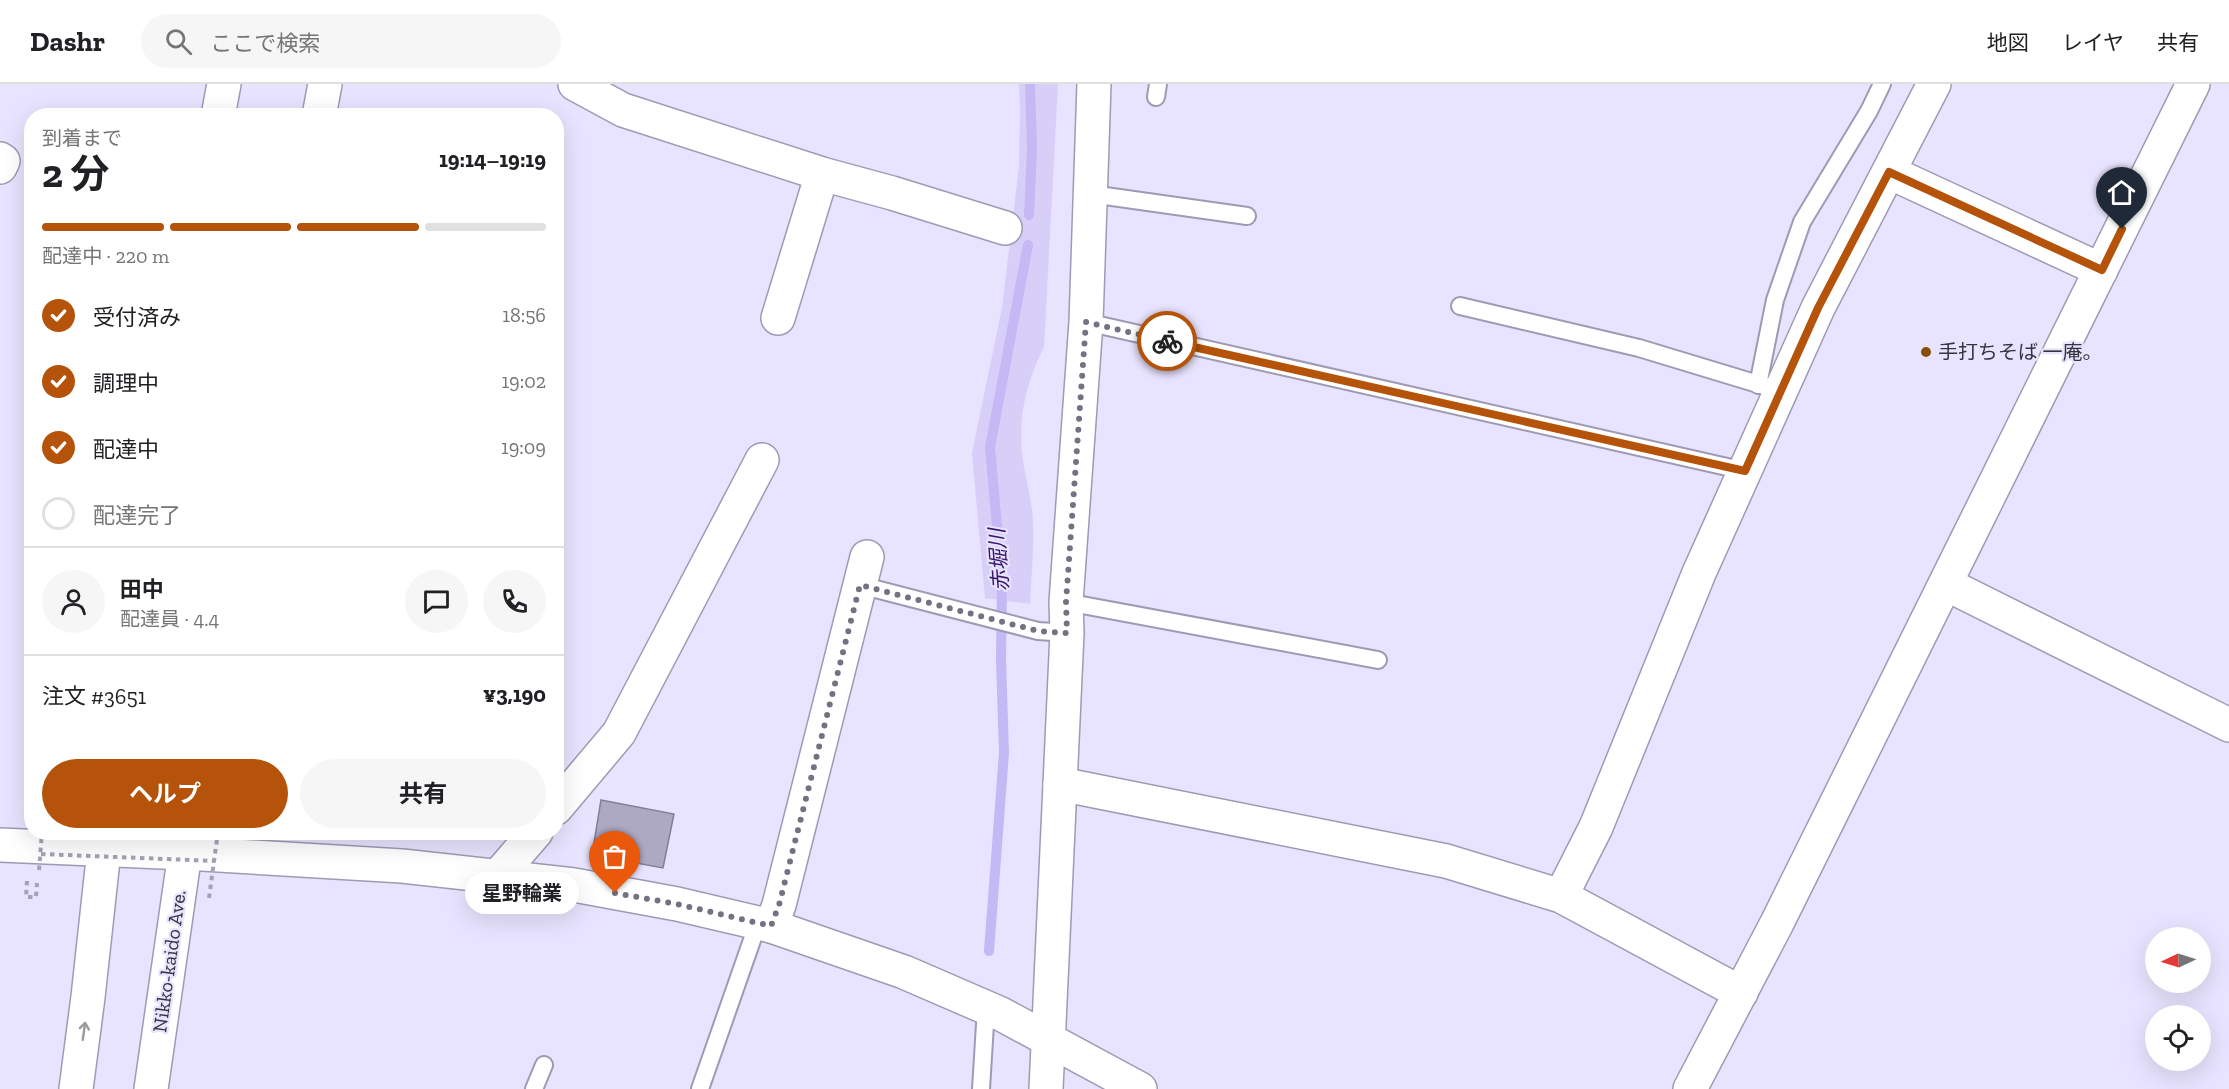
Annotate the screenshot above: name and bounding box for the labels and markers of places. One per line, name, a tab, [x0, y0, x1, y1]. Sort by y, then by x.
pin	[2096, 167, 2147, 229]
place label: 手打ちそば 一庵。	[1938, 340, 2103, 364]
marker: 手打ちそば 一庵。	[1919, 345, 1933, 359]
pin	[589, 831, 640, 893]
callout: 星野輪業	[465, 872, 579, 914]

